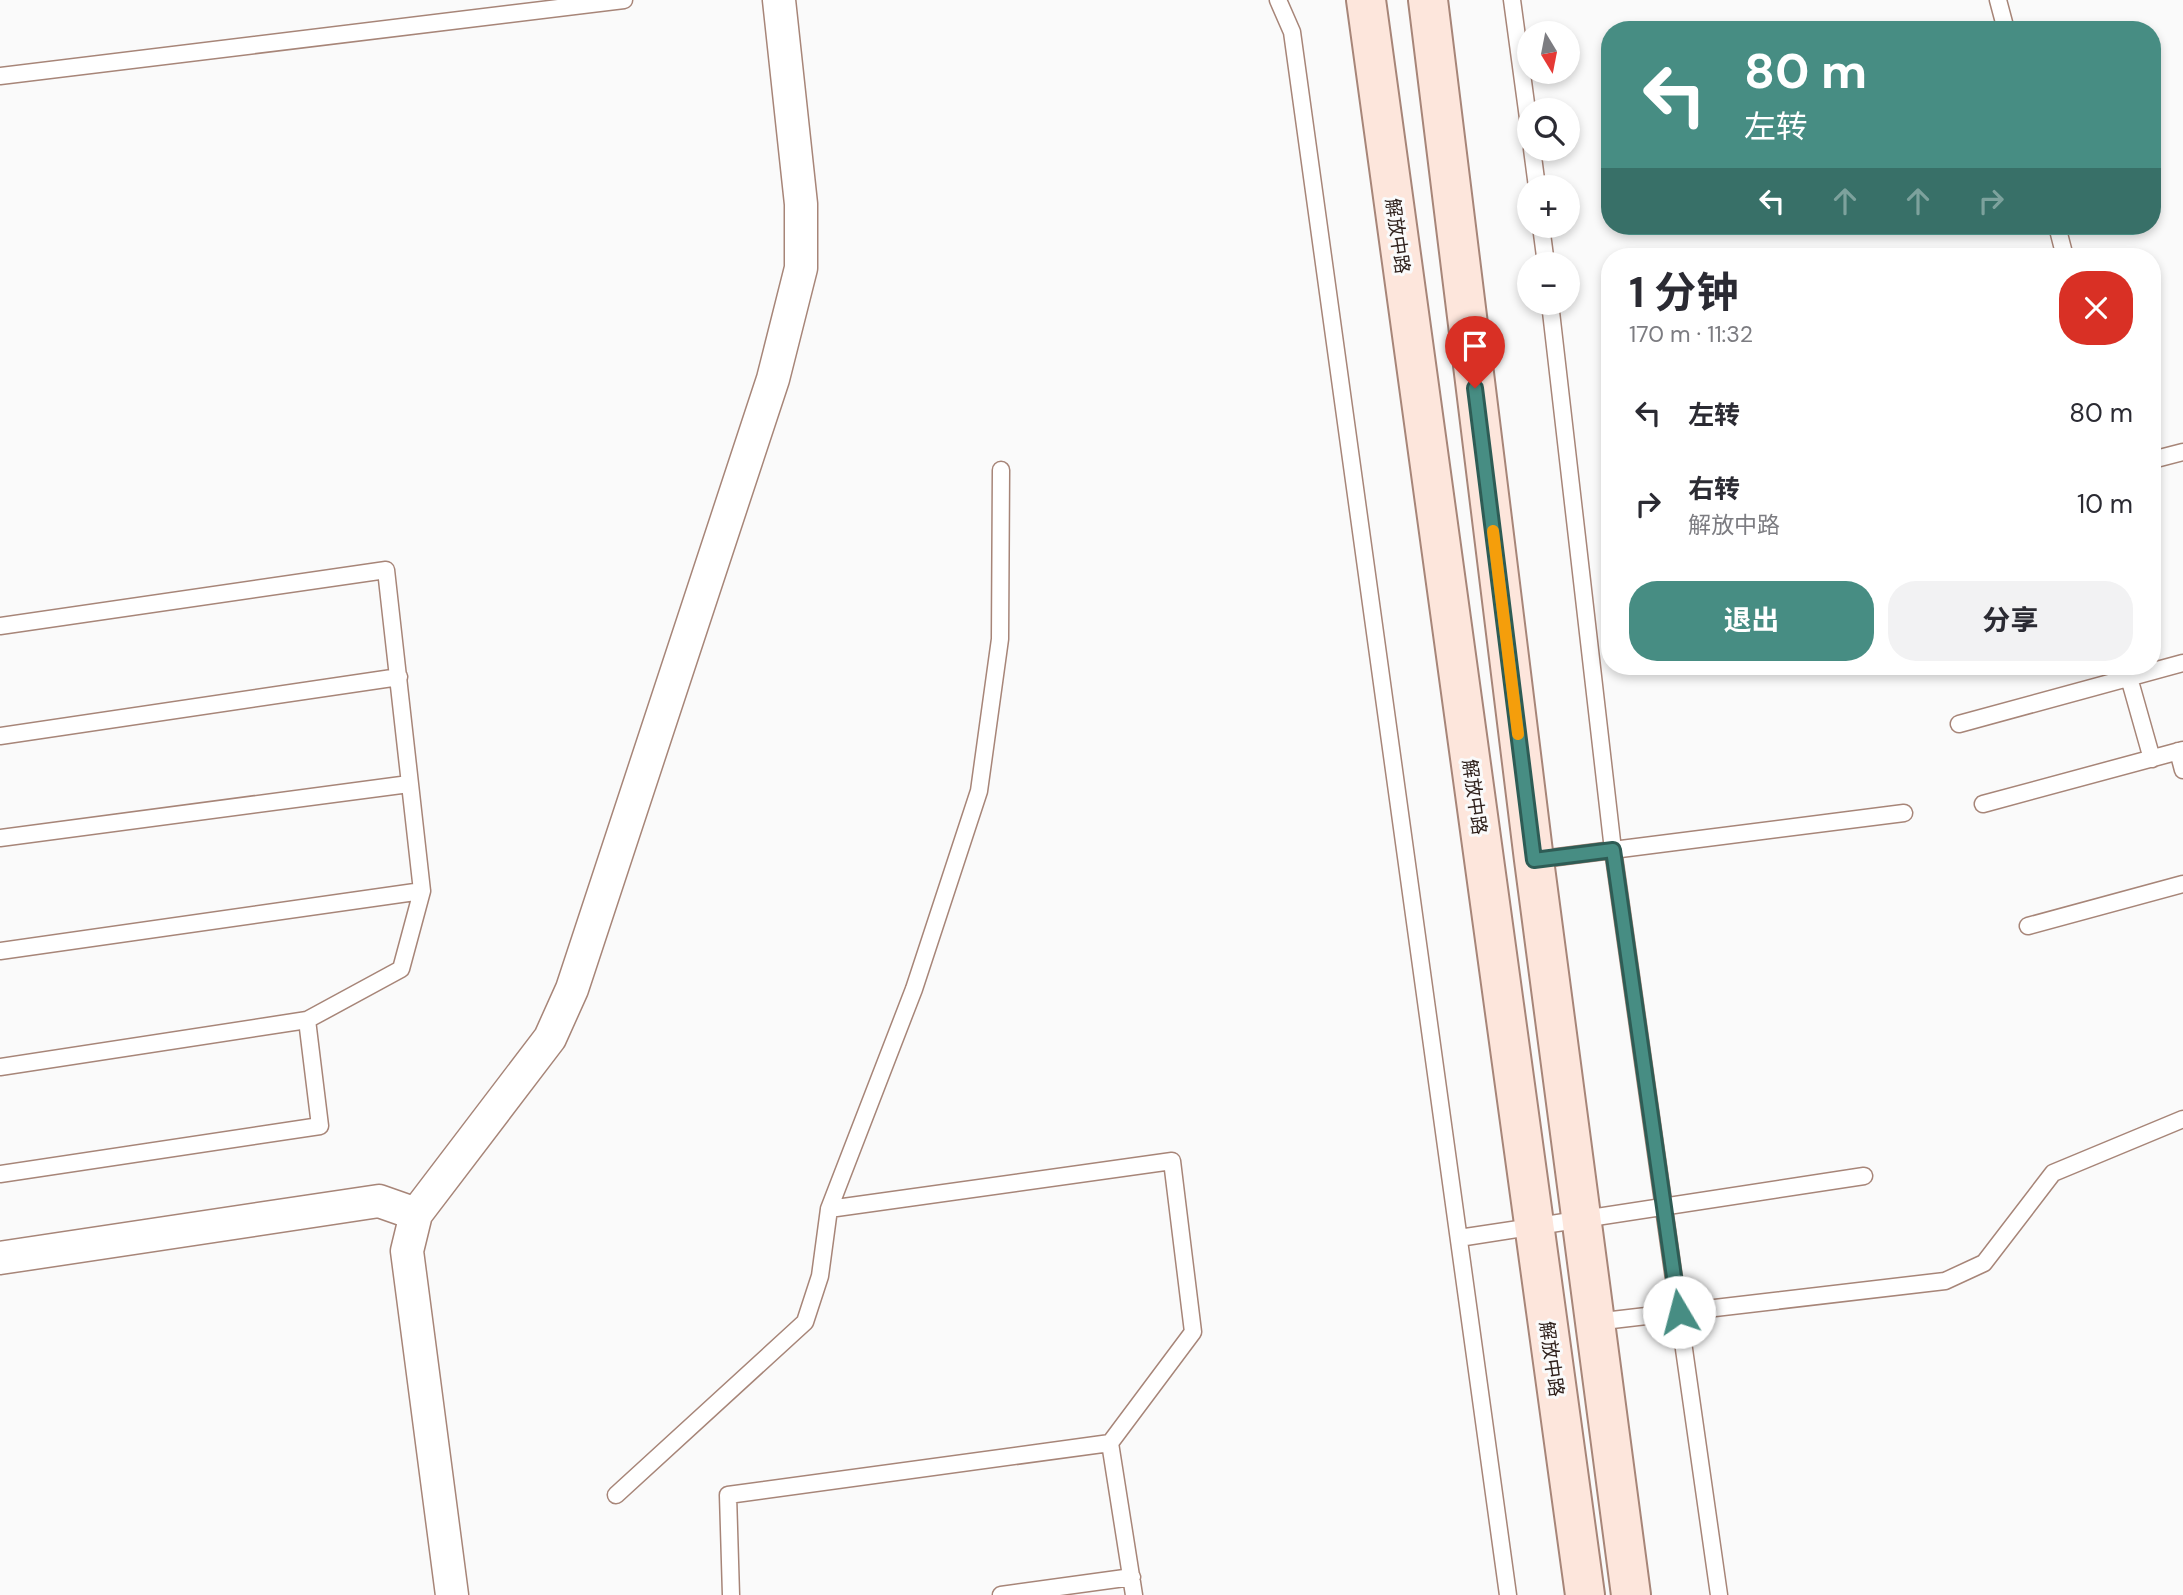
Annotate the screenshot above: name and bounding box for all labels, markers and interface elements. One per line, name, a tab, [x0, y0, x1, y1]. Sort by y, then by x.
north arrow	[1517, 21, 1580, 84]
map controls	[1517, 21, 1580, 315]
text: 80 m	[1744, 39, 1867, 103]
icon: left	[1629, 49, 1720, 140]
button: search	[1517, 98, 1580, 161]
text: 左转	[1744, 106, 1808, 148]
button: +	[1517, 175, 1580, 238]
icon: left	[1753, 182, 1791, 220]
icon: ahead	[1826, 182, 1864, 220]
icon: ahead	[1899, 182, 1937, 220]
icon: right	[1972, 182, 2010, 220]
street label: 解放中路	[1380, 197, 1415, 275]
button: −	[1517, 252, 1580, 315]
text: 1 分钟	[1629, 265, 1738, 320]
button: close	[2059, 271, 2133, 345]
pin	[1445, 316, 1505, 388]
text: 170 m · 11:32	[1629, 319, 1753, 349]
icon: arrive	[1456, 327, 1494, 365]
icon: left	[1629, 394, 1667, 432]
text: 80 m	[2069, 396, 2133, 430]
text: 左转	[1688, 398, 1740, 432]
text: 右转	[1688, 472, 1740, 506]
icon: right	[1629, 485, 1667, 523]
text: 10 m	[2077, 487, 2133, 521]
text: 解放中路	[1688, 510, 1780, 540]
button: 退出	[1629, 581, 1874, 661]
button: 分享	[1888, 581, 2133, 661]
street label: 解放中路	[1457, 758, 1492, 836]
position arrow	[1642, 1275, 1716, 1349]
street label: 解放中路	[1534, 1320, 1569, 1398]

